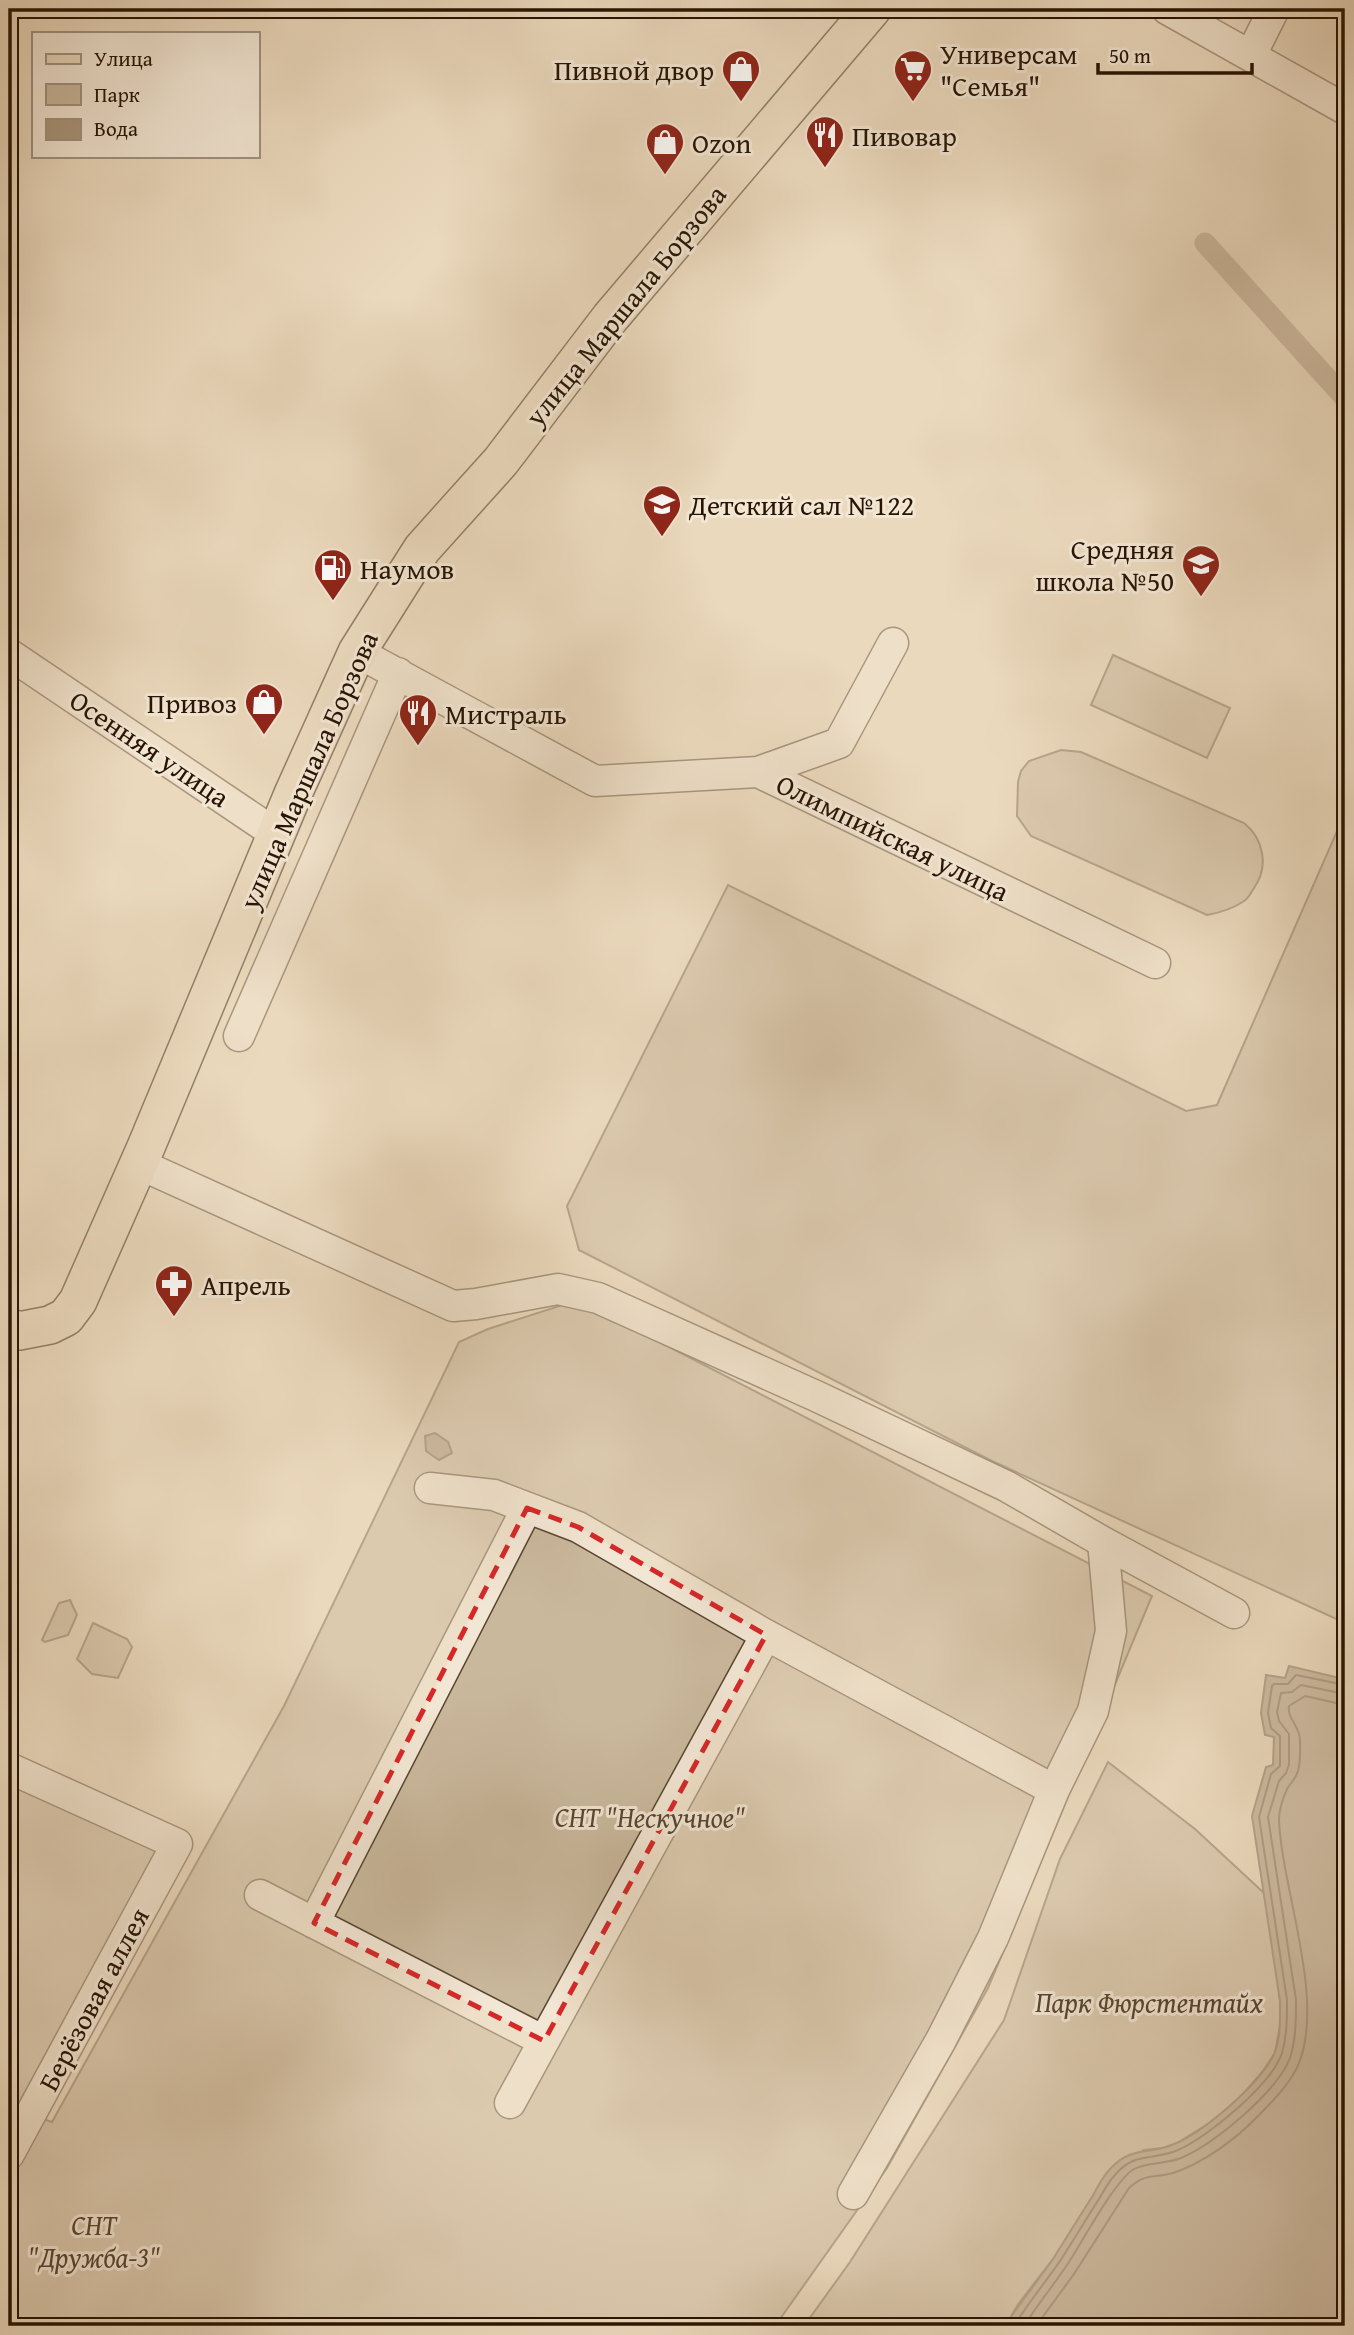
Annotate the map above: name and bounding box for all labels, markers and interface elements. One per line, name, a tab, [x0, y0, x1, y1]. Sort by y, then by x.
legend	[32, 32, 259, 158]
scale bar	[1098, 32, 1252, 76]
place label: Универсам "Семья"	[940, 33, 1078, 106]
text: 50 m	[1109, 40, 1151, 71]
text: Улица	[94, 43, 153, 74]
shop icon: Пивной двор	[720, 48, 762, 103]
supermarket icon: Универсам "Семья"	[892, 48, 934, 103]
place label: Пивной двор	[554, 49, 714, 90]
text: Парк	[94, 79, 140, 110]
text: Вода	[94, 113, 138, 144]
restaurant icon: Пивовар	[804, 114, 846, 169]
place label: Пивовар	[852, 115, 957, 156]
shop icon: Ozon	[644, 121, 686, 176]
place label: Ozon	[692, 122, 752, 163]
street label: улица Маршала Борзова	[514, 175, 736, 435]
school or university icon: Детский сал №122	[641, 483, 683, 538]
place label: Детский сал №122	[688, 484, 914, 525]
place label: Средняя школа №50	[1036, 528, 1174, 601]
school or university icon: Средняя школа №50	[1180, 543, 1222, 598]
fuel station icon: Наумов	[312, 547, 354, 602]
place label: Наумов	[360, 548, 454, 589]
street label: улица Маршала Борзова	[228, 624, 388, 916]
street label: Осенняя улица	[62, 679, 239, 817]
shop icon: Привоз	[243, 681, 285, 736]
place label: Привоз	[147, 682, 237, 723]
restaurant icon: Мистраль	[397, 692, 439, 747]
place label: Мистраль	[445, 693, 567, 734]
street label: Олимпийская улица	[770, 763, 1017, 911]
pharmacy icon: Апрель	[153, 1263, 195, 1318]
place label: Апрель	[201, 1264, 291, 1305]
park label: СНТ "Нескучное"	[555, 1796, 745, 1837]
street label: Берёзовая аллея	[27, 1900, 159, 2098]
park label: Парк Фюрстентайх	[1035, 1981, 1263, 2022]
park label: СНТ "Дружба-3"	[28, 2204, 160, 2277]

